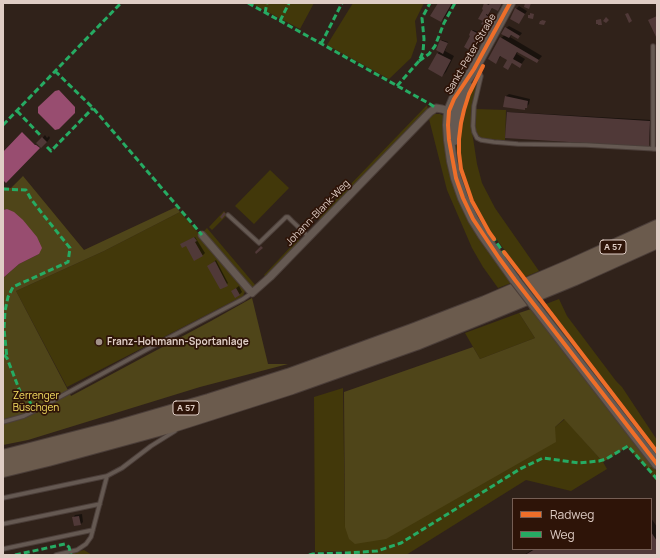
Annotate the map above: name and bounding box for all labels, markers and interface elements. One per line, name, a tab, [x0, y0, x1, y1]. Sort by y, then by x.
street label: Sankt-Peter-Straße	[443, 12, 499, 96]
street label: Johann-Blank-Weg	[283, 178, 353, 248]
road number: A 57	[600, 240, 626, 254]
place label: Franz-Hohmann-Sportanlage	[107, 336, 249, 348]
marker: Franz-Hohmann-Sportanlage	[94, 337, 104, 347]
park label: Zerrenger Büschgen	[13, 390, 59, 414]
road number: A 57	[173, 401, 199, 415]
legend	[512, 498, 652, 550]
text: Radweg	[550, 506, 594, 523]
text: Weg	[550, 526, 575, 543]

